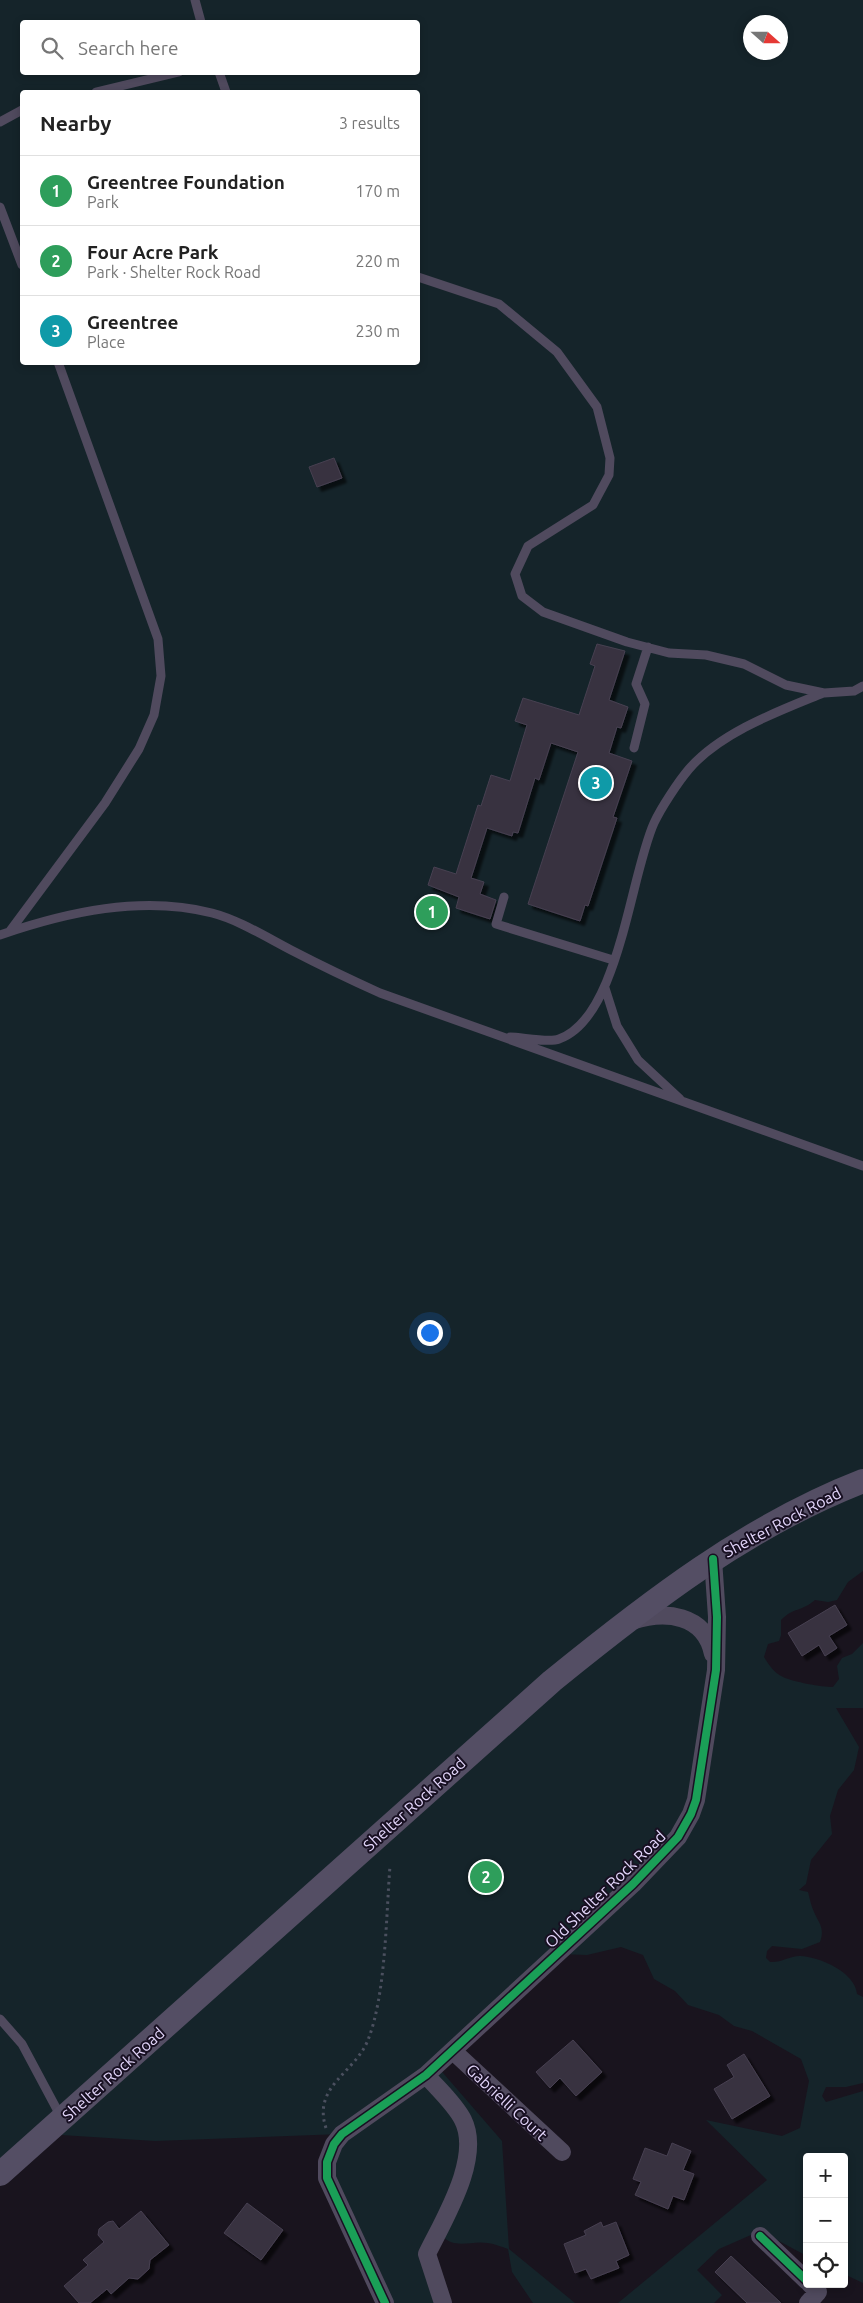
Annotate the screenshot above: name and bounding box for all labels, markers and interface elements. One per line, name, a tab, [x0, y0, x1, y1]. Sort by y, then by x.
north arrow	[743, 15, 788, 60]
search box	[20, 20, 420, 75]
icon: search	[38, 34, 66, 62]
text: Search here	[78, 37, 178, 59]
text: Nearby	[40, 111, 111, 135]
text: 3 results	[339, 114, 400, 132]
text: Greentree Foundation	[87, 171, 285, 193]
text: 1	[51, 182, 61, 200]
text: 170 m	[355, 182, 400, 200]
text: Park	[87, 193, 119, 211]
text: Four Acre Park	[87, 241, 219, 263]
text: 2	[51, 252, 61, 270]
text: 220 m	[355, 252, 400, 270]
text: Park · Shelter Rock Road	[87, 263, 261, 281]
text: Greentree	[87, 311, 179, 333]
text: 3	[51, 322, 61, 340]
text: 230 m	[355, 322, 400, 340]
text: Place	[87, 333, 125, 351]
pin: 3	[580, 764, 612, 802]
pin: 1	[416, 893, 448, 931]
your location	[417, 1320, 443, 1346]
street label: Shelter Rock Road	[720, 1483, 844, 1561]
street label: Shelter Rock Road	[359, 1754, 469, 1854]
street label: Old Shelter Rock Road	[541, 1827, 669, 1951]
pin: 2	[470, 1858, 502, 1896]
street label: Shelter Rock Road	[58, 2024, 168, 2124]
street label: Gabrielli Court	[463, 2060, 552, 2144]
map controls	[803, 2153, 848, 2288]
button: +	[803, 2153, 848, 2198]
button: −	[803, 2198, 848, 2243]
button: locate	[803, 2243, 848, 2288]

